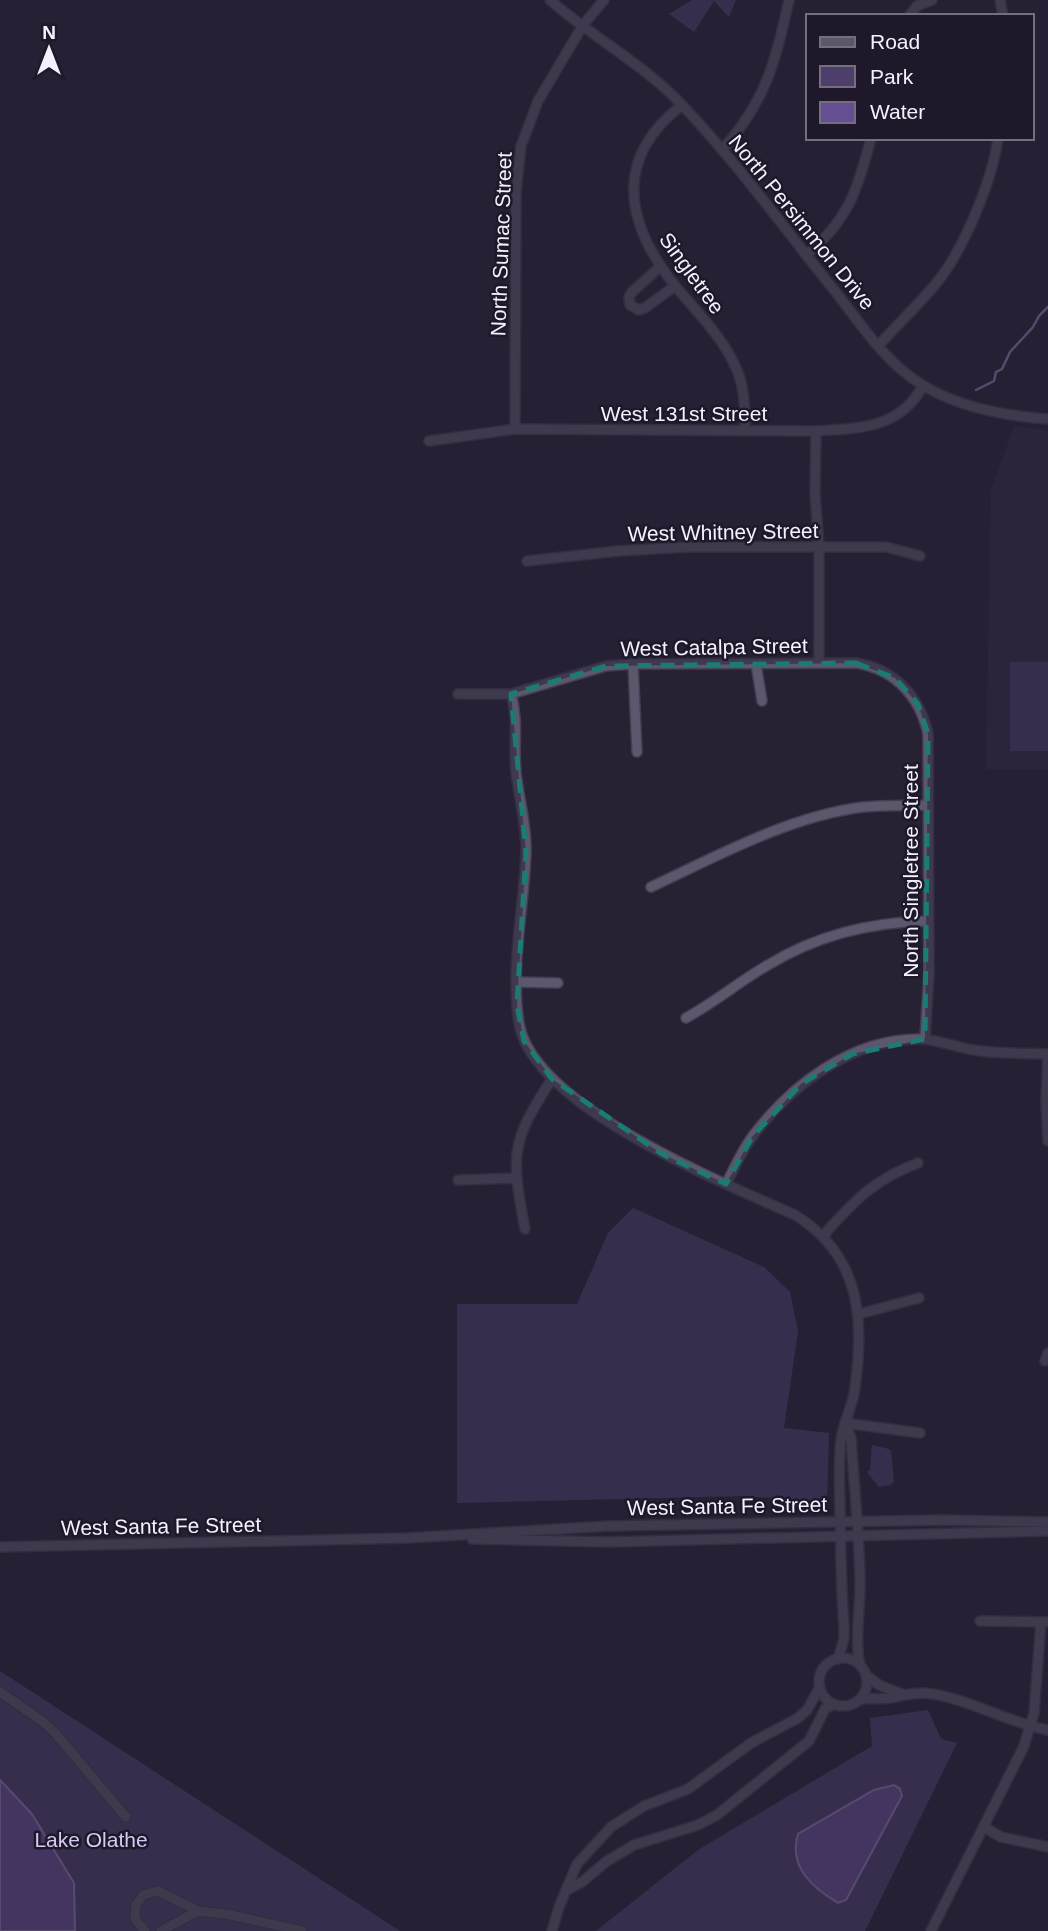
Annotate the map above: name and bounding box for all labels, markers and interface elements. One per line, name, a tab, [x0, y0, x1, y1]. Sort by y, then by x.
north arrow	[14, 14, 84, 84]
legend	[806, 14, 1034, 140]
text: N	[42, 22, 56, 43]
text: Road	[870, 30, 920, 53]
text: Park	[870, 65, 914, 88]
text: Water	[870, 100, 925, 123]
street label: North Persimmon Drive	[724, 130, 880, 314]
street label: North Sumac Street	[486, 151, 516, 337]
street label: Singletree	[655, 228, 729, 318]
street label: West 131st Street	[601, 402, 767, 425]
street label: West Whitney Street	[627, 519, 819, 545]
street label: West Catalpa Street	[620, 634, 808, 660]
street label: North Singletree Street	[899, 764, 922, 978]
street label: West Santa Fe Street	[627, 1493, 828, 1519]
street label: West Santa Fe Street	[61, 1513, 262, 1539]
park label: Lake Olathe	[34, 1828, 148, 1851]

